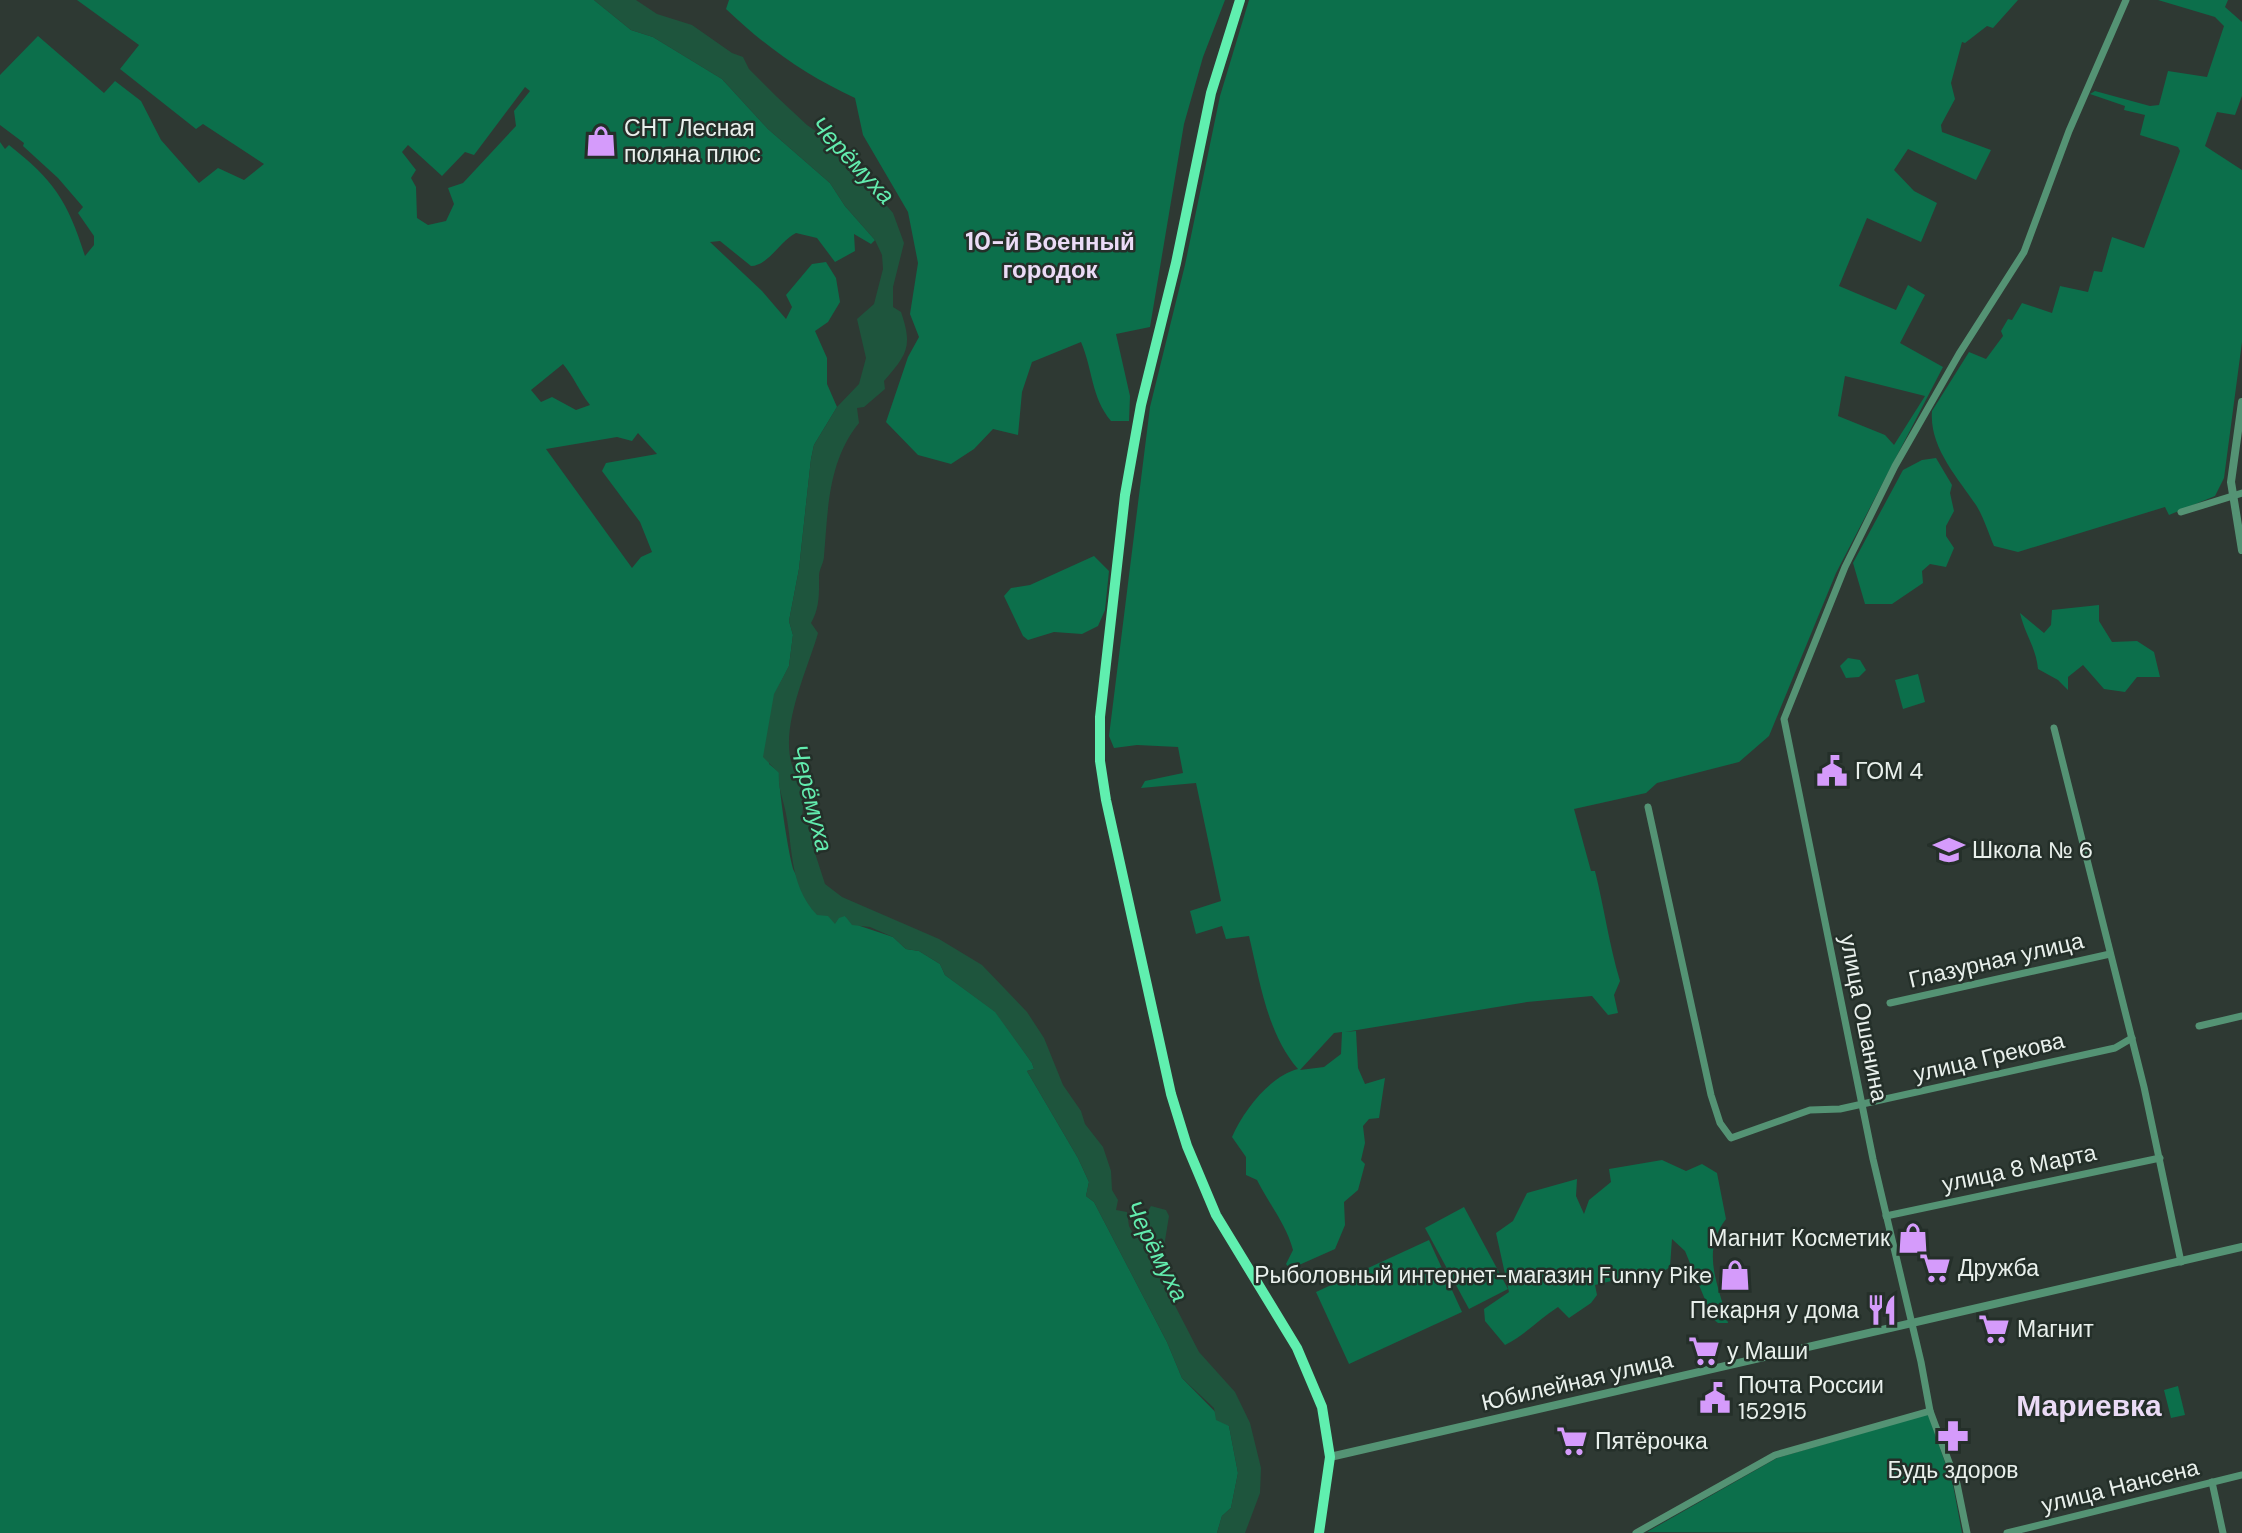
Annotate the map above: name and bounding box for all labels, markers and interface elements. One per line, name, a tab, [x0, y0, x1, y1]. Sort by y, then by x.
water label: Черёмуха	[804, 109, 902, 211]
place label: СНТ Лесная поляна плюс	[624, 113, 761, 169]
shop icon: СНТ Лесная поляна плюс	[584, 124, 618, 158]
district label: 10-й Военный городок	[965, 226, 1135, 285]
water label: Черёмуха	[784, 741, 840, 855]
public building icon: ГОМ 4	[1815, 754, 1849, 788]
place label: ГОМ 4	[1855, 756, 1923, 786]
school or university icon: Школа № 6	[1932, 833, 1966, 867]
place label: Школа № 6	[1972, 835, 2093, 865]
street label: Глазурная улица	[1906, 925, 2087, 995]
street label: улица Ошанина	[1833, 932, 1895, 1104]
street label: улица Грекова	[1911, 1025, 2068, 1089]
street label: улица 8 Марта	[1939, 1137, 2099, 1199]
water label: Черёмуха	[1118, 1195, 1196, 1307]
shop icon: Магнит Косметик	[1896, 1221, 1930, 1255]
place label: Магнит Косметик	[1708, 1223, 1891, 1253]
supermarket icon: Дружба	[1918, 1251, 1952, 1285]
place label: Дружба	[1958, 1253, 2039, 1283]
shop icon: Рыболовный интернет-магазин Funny Pike	[1718, 1258, 1752, 1292]
place label: Рыболовный интернет-магазин Funny Pike	[1254, 1260, 1712, 1290]
restaurant icon: Пекарня у дома	[1865, 1293, 1899, 1327]
place label: Пекарня у дома	[1690, 1295, 1859, 1325]
supermarket icon: Магнит	[1977, 1312, 2011, 1346]
place label: Магнит	[2017, 1314, 2094, 1344]
supermarket icon: у Маши	[1687, 1334, 1721, 1368]
place label: у Маши	[1727, 1336, 1808, 1366]
street label: Юбилейная улица	[1478, 1344, 1676, 1418]
place label: Почта России 152915	[1738, 1370, 1884, 1426]
public building icon: Почта России 152915	[1698, 1381, 1732, 1415]
district label: Мариевка	[2016, 1386, 2162, 1425]
pharmacy icon: Будь здоров	[1936, 1419, 1970, 1453]
supermarket icon: Пятёрочка	[1555, 1424, 1589, 1458]
place label: Пятёрочка	[1595, 1426, 1708, 1456]
street label: улица Нансена	[2038, 1452, 2202, 1520]
place label: Будь здоров	[1888, 1455, 2018, 1485]

